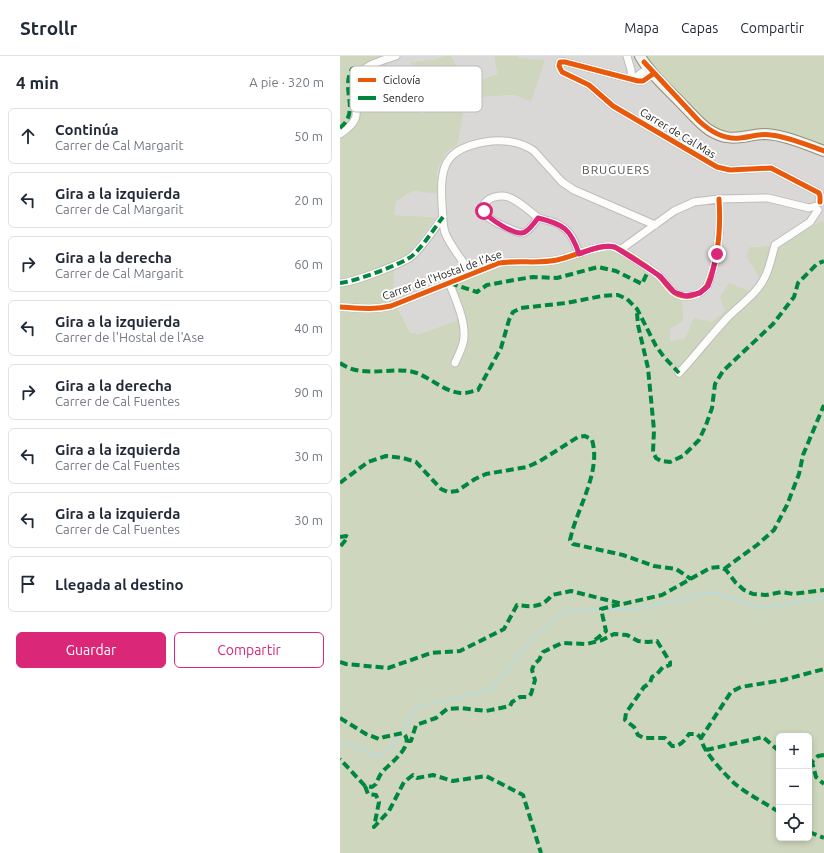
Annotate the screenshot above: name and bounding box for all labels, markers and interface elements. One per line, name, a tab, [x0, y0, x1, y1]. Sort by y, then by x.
text: Strollr	[20, 17, 77, 39]
text: Mapa	[624, 20, 659, 36]
text: Capas	[681, 20, 718, 36]
text: Compartir	[740, 20, 804, 36]
legend	[350, 66, 482, 112]
text: 4 min	[16, 73, 59, 92]
text: Ciclovía	[383, 74, 421, 86]
text: A pie · 320 m	[249, 75, 324, 89]
text: Sendero	[383, 92, 424, 104]
street label: Carrer de Cal Mas	[638, 106, 718, 160]
text: Continúa	[55, 121, 119, 138]
icon: ahead	[17, 125, 39, 147]
text: 50 m	[294, 129, 323, 143]
text: Carrer de Cal Margarit	[55, 138, 184, 152]
district label: BRUGUERS	[582, 163, 650, 176]
text: Gira a la izquierda	[55, 185, 181, 202]
icon: left	[17, 189, 39, 211]
text: 20 m	[294, 193, 323, 207]
text: Carrer de Cal Margarit	[55, 202, 184, 216]
route start	[475, 202, 493, 220]
route end	[708, 245, 726, 263]
street label: Carrer de l'Hostal de l'Ase	[381, 248, 503, 302]
text: Gira a la derecha	[55, 249, 172, 266]
icon: right	[17, 253, 39, 275]
text: 60 m	[294, 257, 323, 271]
text: Carrer de Cal Margarit	[55, 266, 184, 280]
text: Gira a la izquierda	[55, 313, 181, 330]
icon: left	[17, 317, 39, 339]
text: 40 m	[294, 321, 323, 335]
text: Carrer de l'Hostal de l'Ase	[55, 330, 204, 344]
text: Gira a la derecha	[55, 377, 172, 394]
icon: right	[17, 381, 39, 403]
text: 90 m	[294, 385, 323, 399]
text: Carrer de Cal Fuentes	[55, 394, 180, 408]
text: Gira a la izquierda	[55, 441, 181, 458]
icon: left	[17, 445, 39, 467]
text: 30 m	[294, 449, 323, 463]
text: Carrer de Cal Fuentes	[55, 458, 180, 472]
text: Gira a la izquierda	[55, 505, 181, 522]
icon: left	[17, 509, 39, 531]
text: 30 m	[294, 513, 323, 527]
text: Carrer de Cal Fuentes	[55, 522, 180, 536]
icon: arrive	[17, 573, 39, 595]
text: Llegada al destino	[55, 576, 184, 593]
button: Guardar	[16, 632, 166, 668]
button: Compartir	[174, 632, 324, 668]
map controls	[776, 733, 812, 841]
button: +	[776, 733, 812, 769]
button: −	[776, 769, 812, 805]
button: locate	[776, 805, 812, 841]

